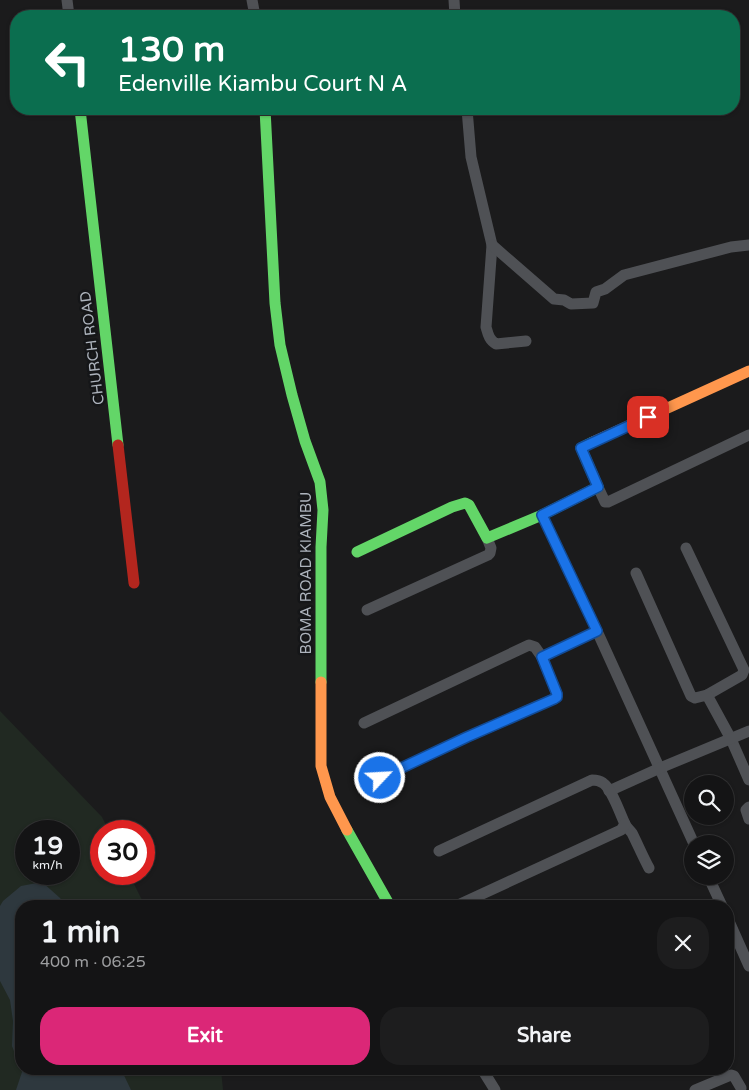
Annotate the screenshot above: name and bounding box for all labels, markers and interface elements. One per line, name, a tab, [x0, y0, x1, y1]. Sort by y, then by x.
text: 130 m	[118, 29, 225, 71]
icon: left	[35, 30, 100, 95]
text: Edenville Kiambu Court N A	[118, 71, 407, 97]
street label: CHURCH ROAD	[76, 290, 108, 406]
pin	[627, 396, 669, 438]
icon: arrive	[634, 403, 662, 431]
street label: BOMA ROAD KIAMBU	[297, 492, 315, 654]
position arrow	[353, 751, 405, 803]
map controls	[684, 775, 734, 885]
button: search	[684, 775, 734, 825]
speed limit sign: 30	[90, 820, 155, 885]
text: 19	[32, 831, 63, 861]
button: layers	[684, 835, 734, 885]
text: km/h	[32, 858, 63, 872]
text: 1 min	[40, 914, 120, 951]
button: close	[657, 917, 709, 969]
text: 400 m · 06:25	[40, 952, 146, 972]
button: Exit	[40, 1007, 370, 1065]
button: Share	[380, 1007, 709, 1065]

